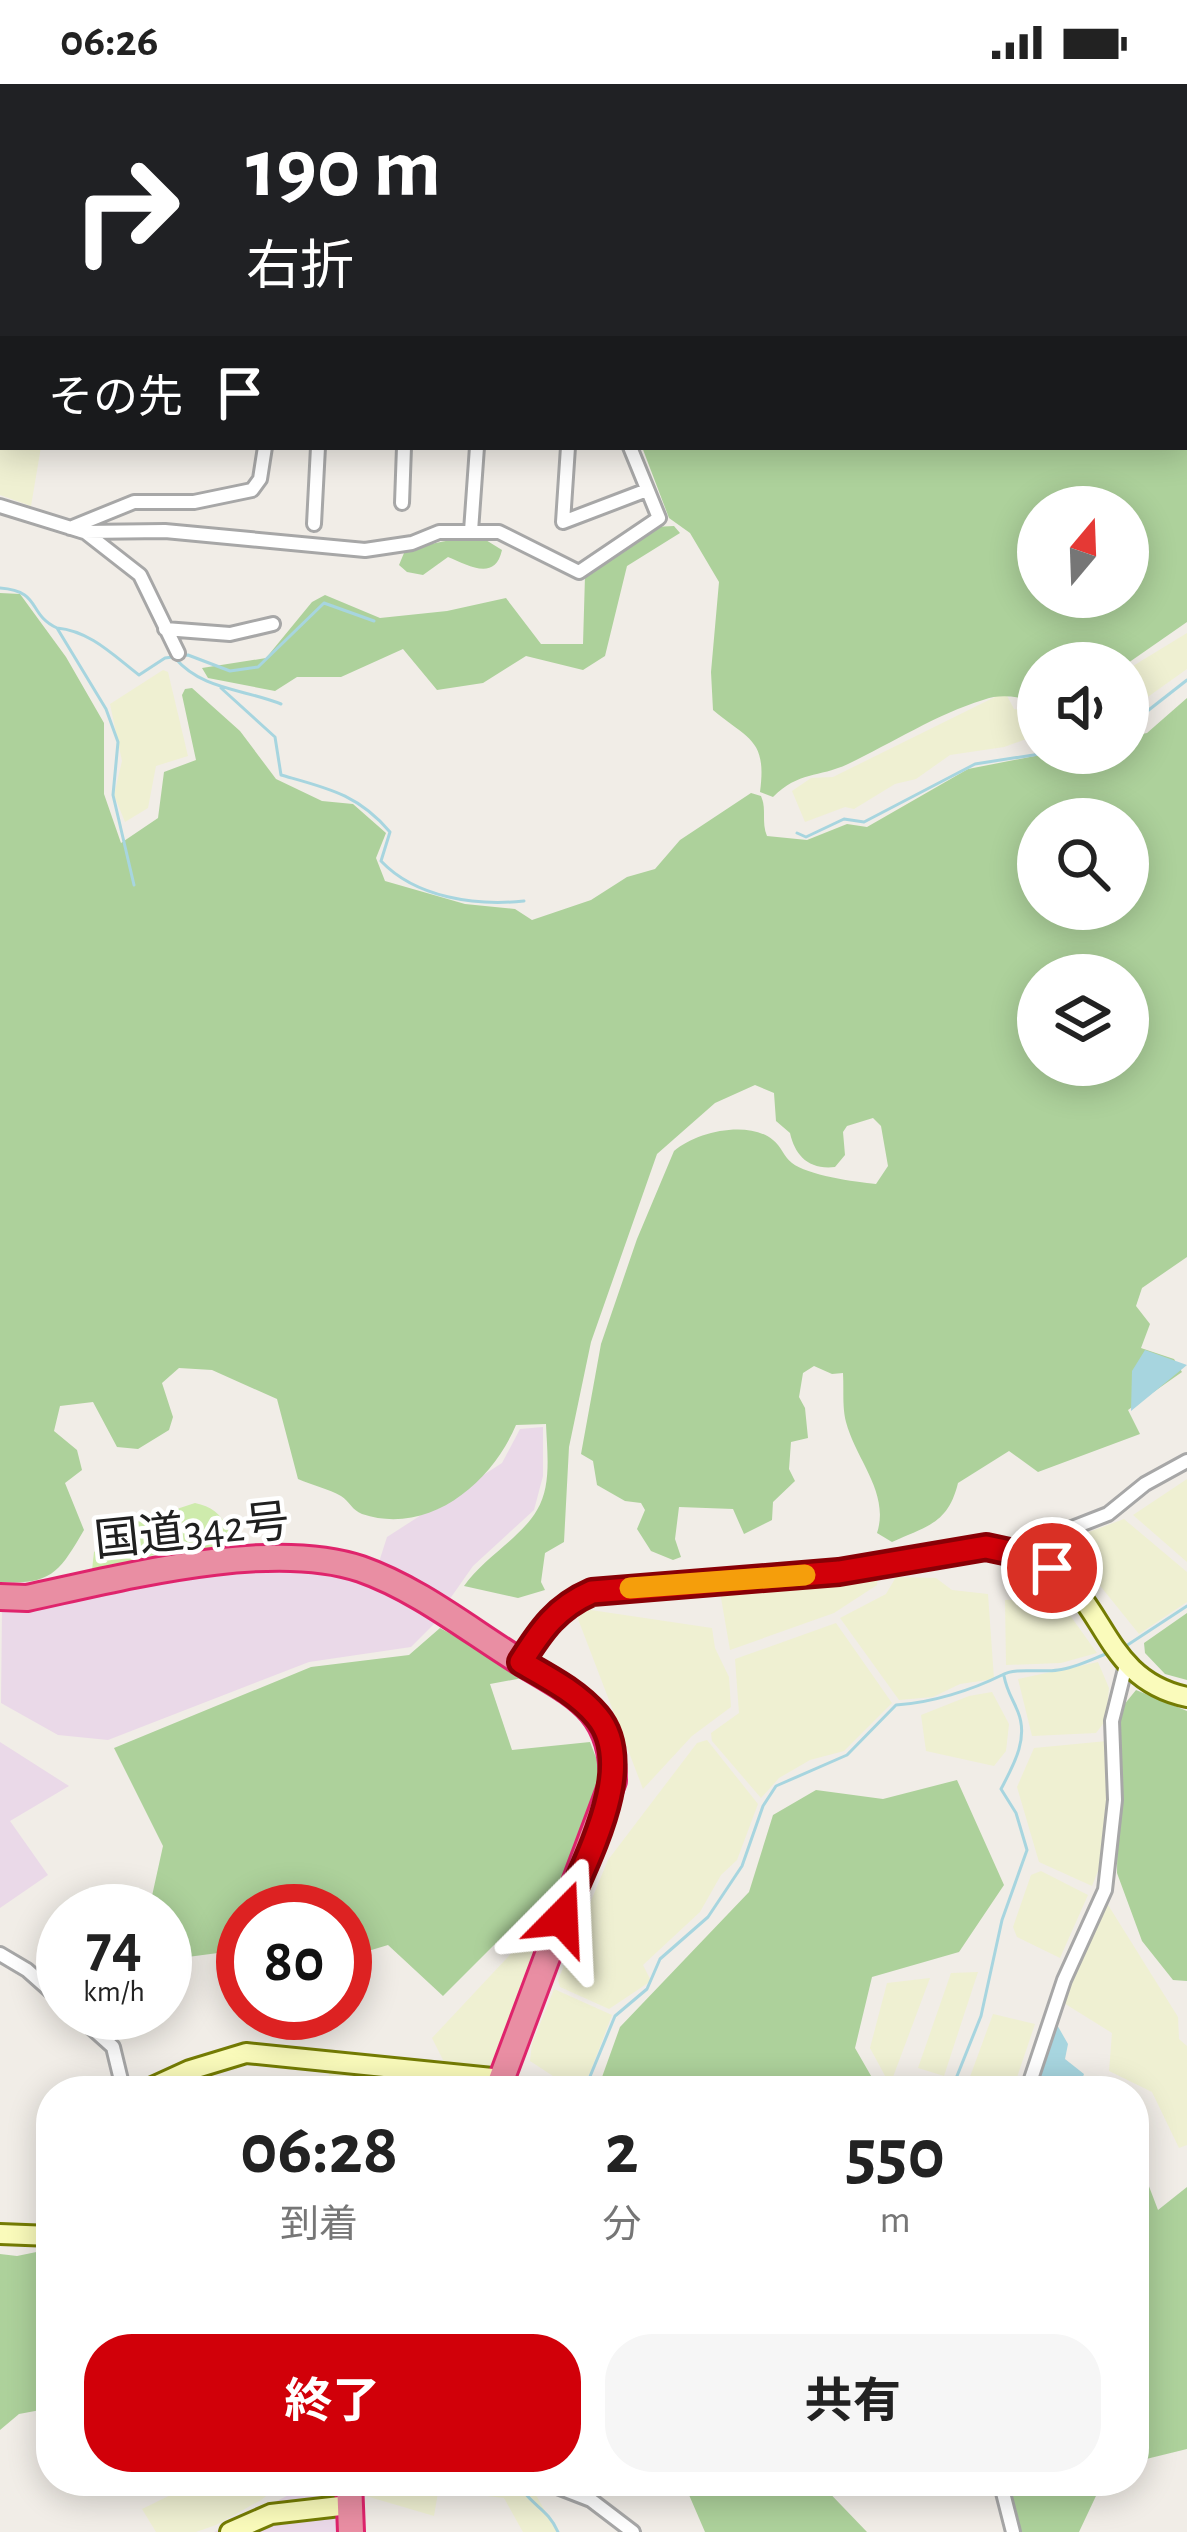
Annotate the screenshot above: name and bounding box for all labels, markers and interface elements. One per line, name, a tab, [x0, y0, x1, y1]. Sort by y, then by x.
text: 06:26	[60, 19, 158, 64]
text: 190 m	[246, 128, 441, 212]
icon: right	[48, 132, 204, 288]
text: 右折	[246, 241, 354, 295]
icon: arrive	[207, 360, 273, 426]
text: その先	[48, 376, 183, 421]
north arrow	[1017, 486, 1149, 618]
map controls	[1017, 486, 1149, 1086]
button: sound	[1017, 642, 1149, 774]
button: search	[1017, 798, 1149, 930]
button: layers	[1017, 954, 1149, 1086]
street label: 国道342号	[92, 1497, 292, 1565]
pin	[1001, 1517, 1103, 1619]
icon: arrive	[1019, 1535, 1085, 1601]
position arrow	[499, 1855, 625, 1981]
speed limit sign: 80	[216, 1884, 372, 2040]
text: 74	[86, 1917, 142, 1977]
text: km/h	[83, 1977, 145, 2007]
text: 06:28	[240, 2114, 398, 2186]
text: 2	[605, 2114, 639, 2186]
text: 550	[845, 2119, 945, 2191]
text: m	[880, 2201, 911, 2240]
text: 到着	[280, 2206, 358, 2245]
text: 分	[602, 2206, 641, 2245]
button: 終了	[84, 2334, 581, 2472]
button: 共有	[605, 2334, 1101, 2472]

